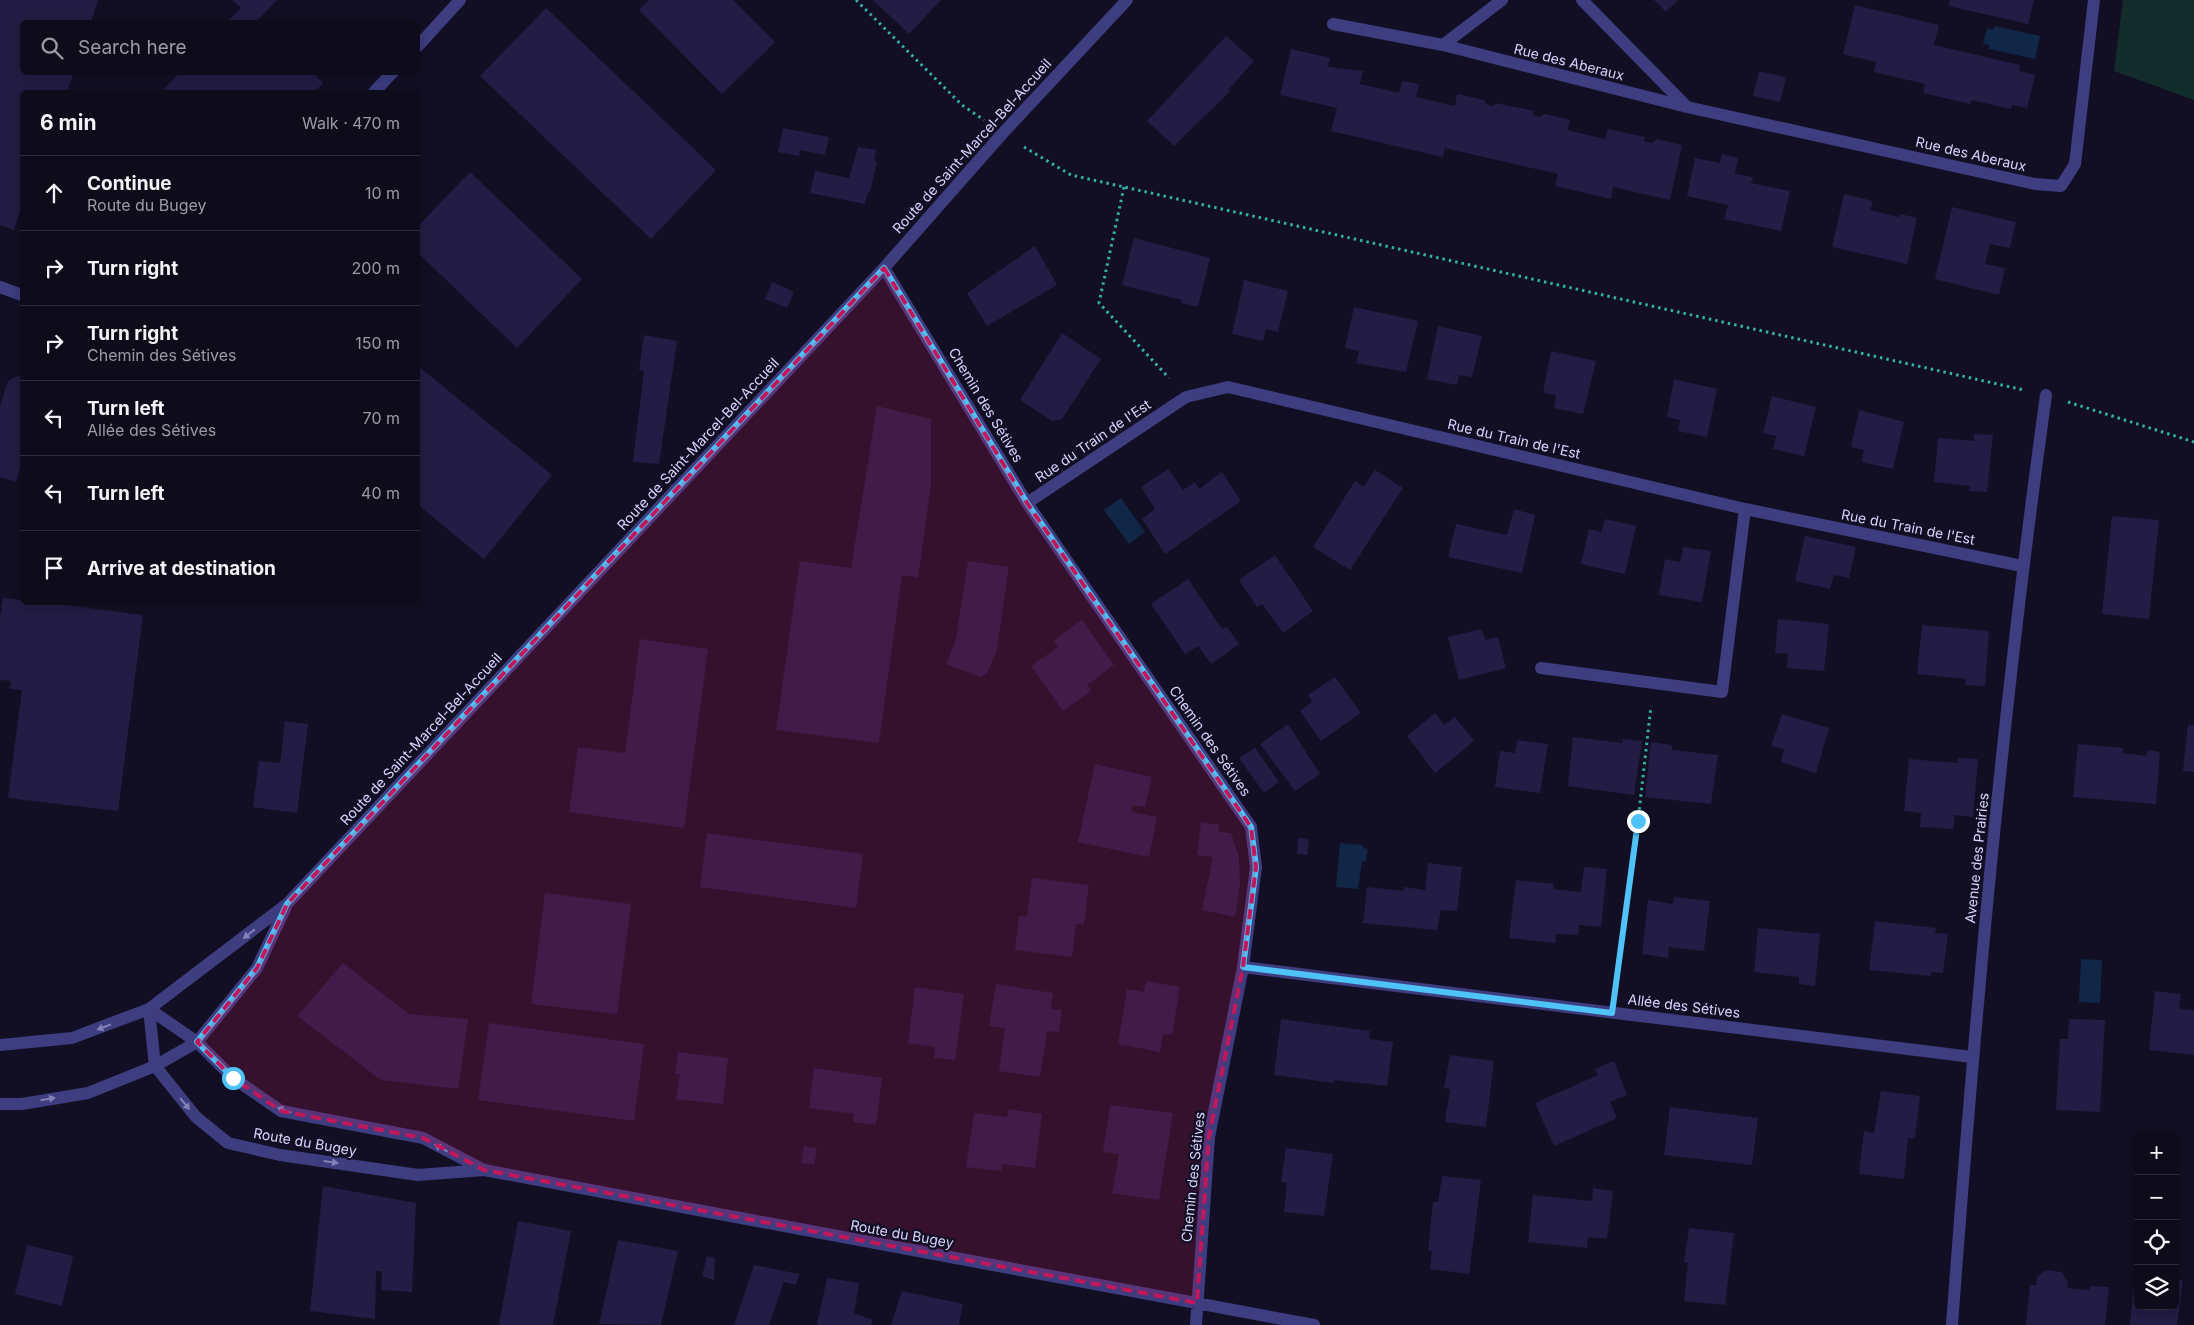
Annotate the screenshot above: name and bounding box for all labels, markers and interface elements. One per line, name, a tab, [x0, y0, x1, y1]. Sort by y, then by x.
search box	[20, 20, 420, 75]
icon: search	[38, 34, 66, 62]
text: Search here	[78, 36, 187, 59]
street label: Rue des Aberaux	[1512, 40, 1626, 84]
street label: Route de Saint-Marcel-Bel-Accueil	[889, 55, 1055, 236]
text: 6 min	[40, 110, 97, 135]
text: Walk · 470 m	[302, 113, 400, 133]
street label: Rue des Aberaux	[1914, 133, 2028, 175]
text: Continue	[87, 172, 172, 195]
icon: ahead	[40, 179, 68, 207]
text: 10 m	[365, 183, 400, 203]
text: Route du Bugey	[87, 195, 207, 215]
icon: right	[40, 254, 68, 282]
text: Turn right	[87, 257, 178, 280]
text: 200 m	[352, 258, 400, 278]
text: Turn right	[87, 322, 178, 345]
icon: right	[40, 329, 68, 357]
text: 150 m	[355, 333, 400, 353]
street label: Chemin des Sétives	[945, 344, 1027, 465]
text: Chemin des Sétives	[87, 345, 237, 365]
street label: Route de Saint-Marcel-Bel-Accueil	[613, 354, 782, 533]
street label: Rue du Train de l'Est	[1032, 395, 1154, 486]
text: Turn left	[87, 397, 165, 420]
icon: left	[40, 404, 68, 432]
text: 70 m	[363, 408, 400, 428]
street label: Rue du Train de l'Est	[1446, 415, 1583, 462]
text: Allée des Sétives	[87, 420, 216, 440]
icon: left	[40, 479, 68, 507]
text: Turn left	[87, 482, 165, 505]
text: 40 m	[361, 483, 400, 503]
street label: Rue du Train de l'Est	[1840, 505, 1977, 548]
icon: arrive	[40, 554, 68, 582]
text: Arrive at destination	[87, 557, 276, 580]
street label: Route de Saint-Marcel-Bel-Accueil	[336, 649, 505, 828]
street label: Chemin des Sétives	[1166, 682, 1255, 799]
street label: Avenue des Prairies	[1961, 792, 1992, 924]
route end	[1627, 810, 1650, 833]
one-way arrow	[243, 929, 256, 940]
street label: Allée des Sétives	[1627, 990, 1741, 1021]
one-way arrow	[96, 1023, 111, 1031]
route start	[222, 1067, 245, 1090]
one-way arrow	[41, 1095, 57, 1103]
one-way arrow	[180, 1097, 191, 1110]
one-way arrow	[276, 1106, 291, 1114]
street label: Chemin des Sétives	[1177, 1111, 1208, 1243]
street label: Route du Bugey	[252, 1124, 358, 1159]
map controls	[2134, 1130, 2179, 1310]
button: +	[2134, 1130, 2179, 1175]
one-way arrow	[434, 1143, 448, 1152]
one-way arrow	[323, 1159, 339, 1167]
button: −	[2134, 1175, 2179, 1220]
street label: Route du Bugey	[849, 1216, 955, 1251]
button: locate	[2134, 1220, 2179, 1265]
button: layers	[2134, 1265, 2179, 1310]

